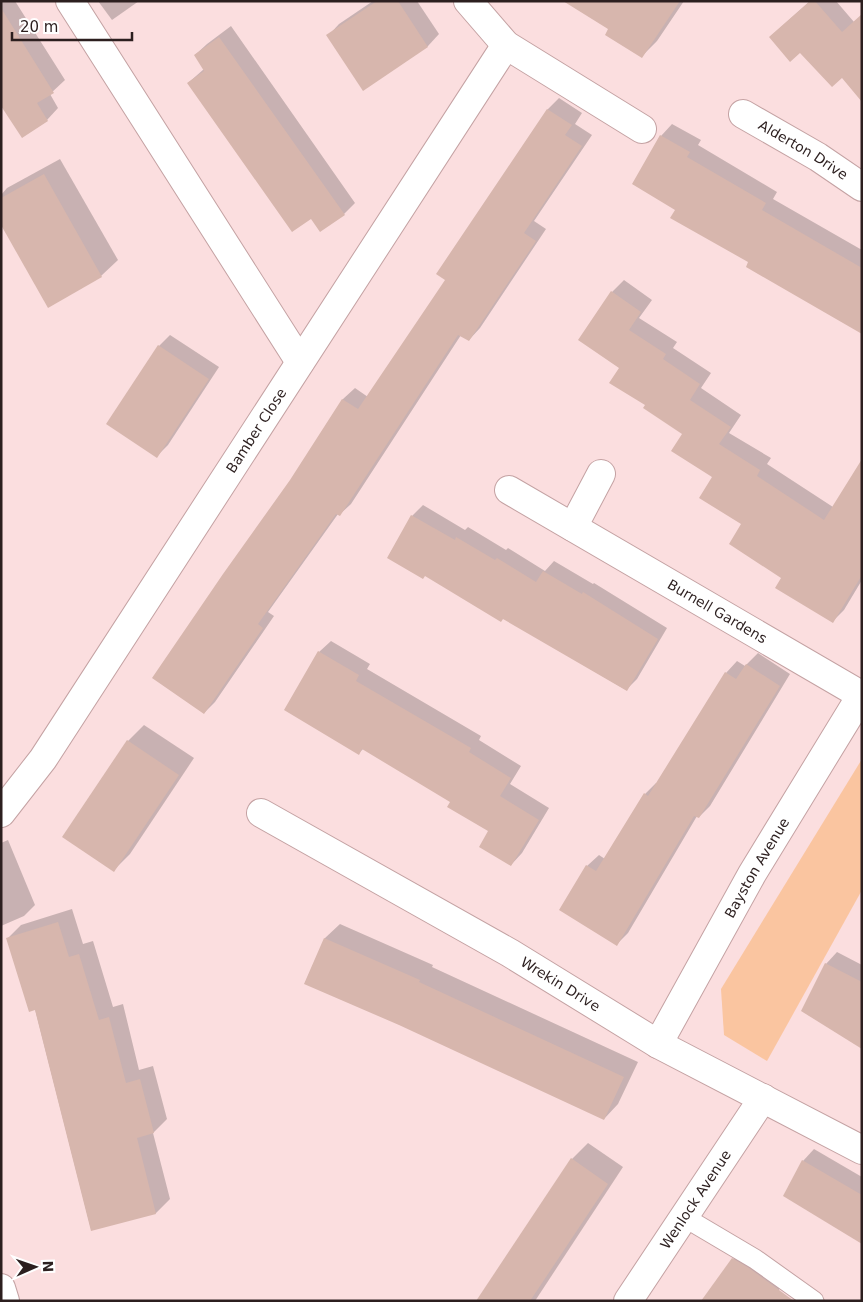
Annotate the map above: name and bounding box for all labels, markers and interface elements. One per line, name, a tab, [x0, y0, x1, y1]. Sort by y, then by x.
scale bar	[12, 10, 132, 42]
text: 20 m	[20, 18, 58, 36]
street label: Alderton Drive	[756, 117, 851, 183]
street label: Bamber Close	[223, 385, 289, 476]
street label: Burnell Gardens	[665, 576, 770, 646]
street label: Bayston Avenue	[721, 815, 792, 921]
street label: Wrekin Drive	[518, 954, 603, 1014]
street label: Wenlock Avenue	[657, 1147, 734, 1252]
north arrow	[10, 1242, 60, 1292]
text: N	[40, 1260, 56, 1273]

